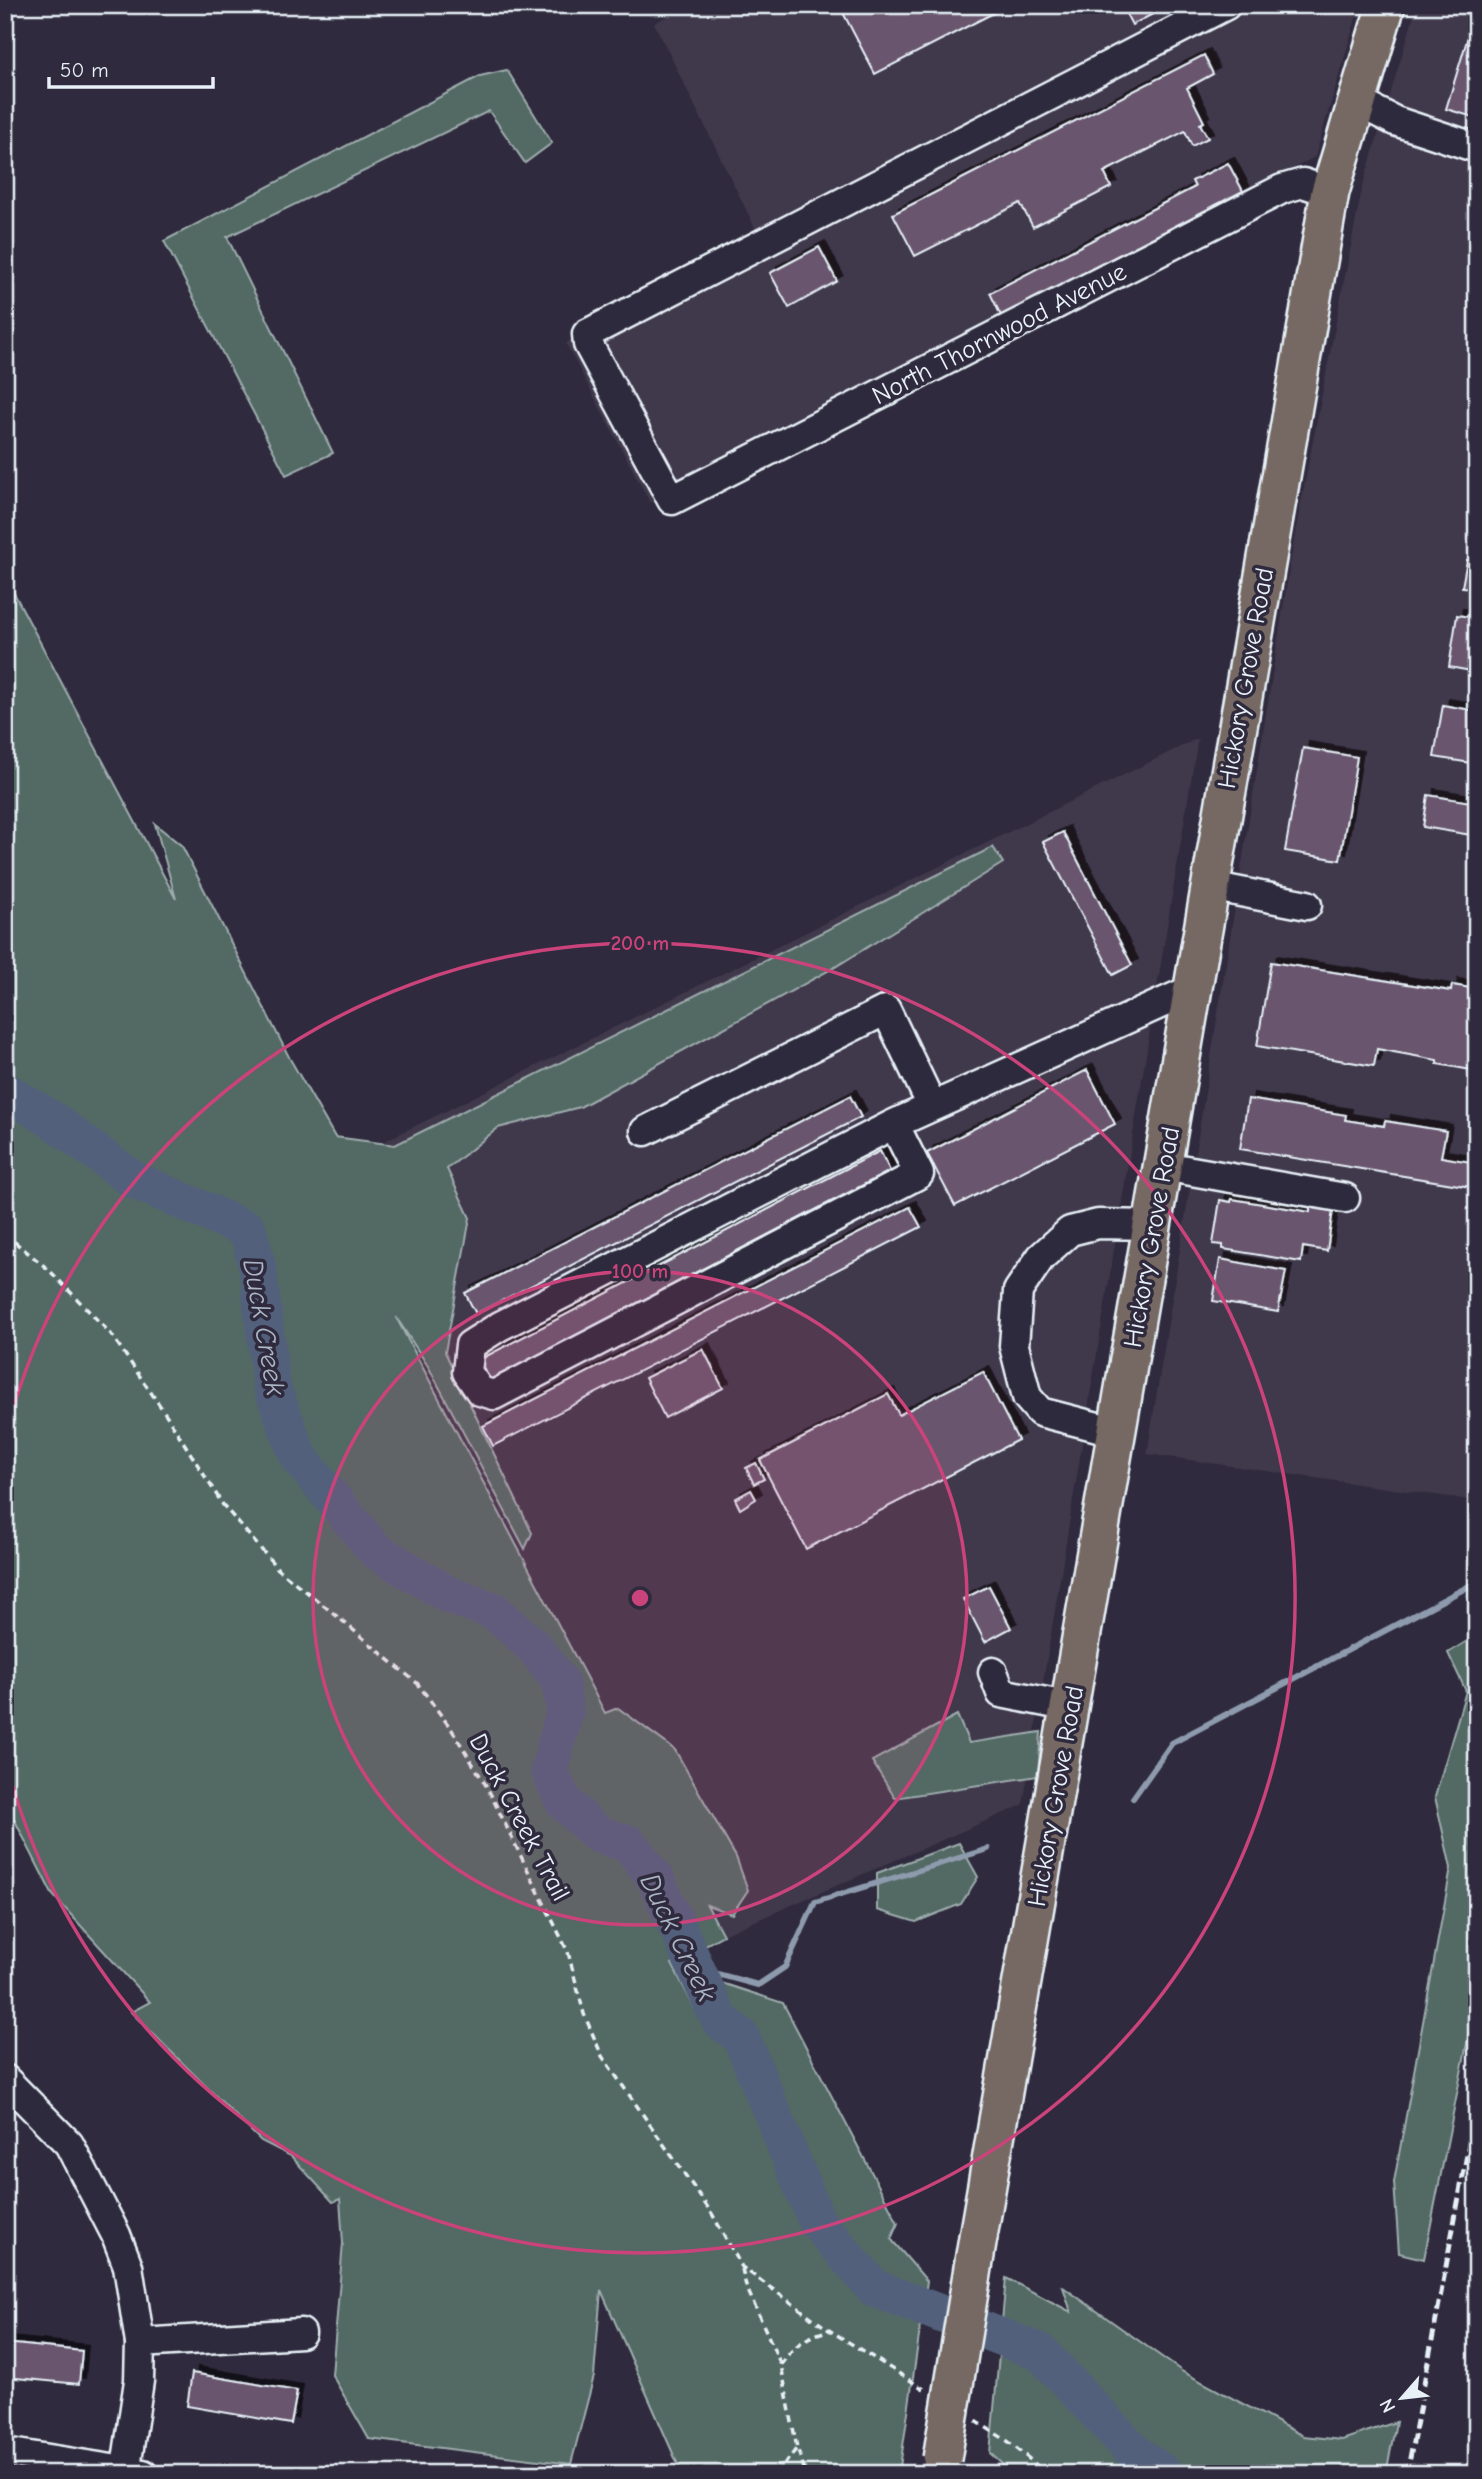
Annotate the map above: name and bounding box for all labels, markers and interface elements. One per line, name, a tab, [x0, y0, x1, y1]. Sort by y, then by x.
scale bar	[49, 46, 214, 90]
text: 50 m	[60, 58, 109, 82]
street label: North Thornwood Avenue	[867, 257, 1132, 411]
street label: Hickory Grove Road	[1212, 565, 1280, 791]
text: 200 m	[611, 931, 669, 955]
street label: Hickory Grove Road	[1118, 1124, 1186, 1350]
water label: Duck Creek	[236, 1256, 292, 1398]
text: 100 m	[612, 1259, 668, 1283]
centre of rings	[628, 1586, 652, 1610]
street label: Hickory Grove Road	[1022, 1683, 1090, 1909]
street label: Duck Creek Trail	[462, 1729, 576, 1906]
water label: Duck Creek	[633, 1868, 723, 2007]
north arrow	[1366, 2364, 1436, 2434]
text: N	[1375, 2395, 1400, 2416]

